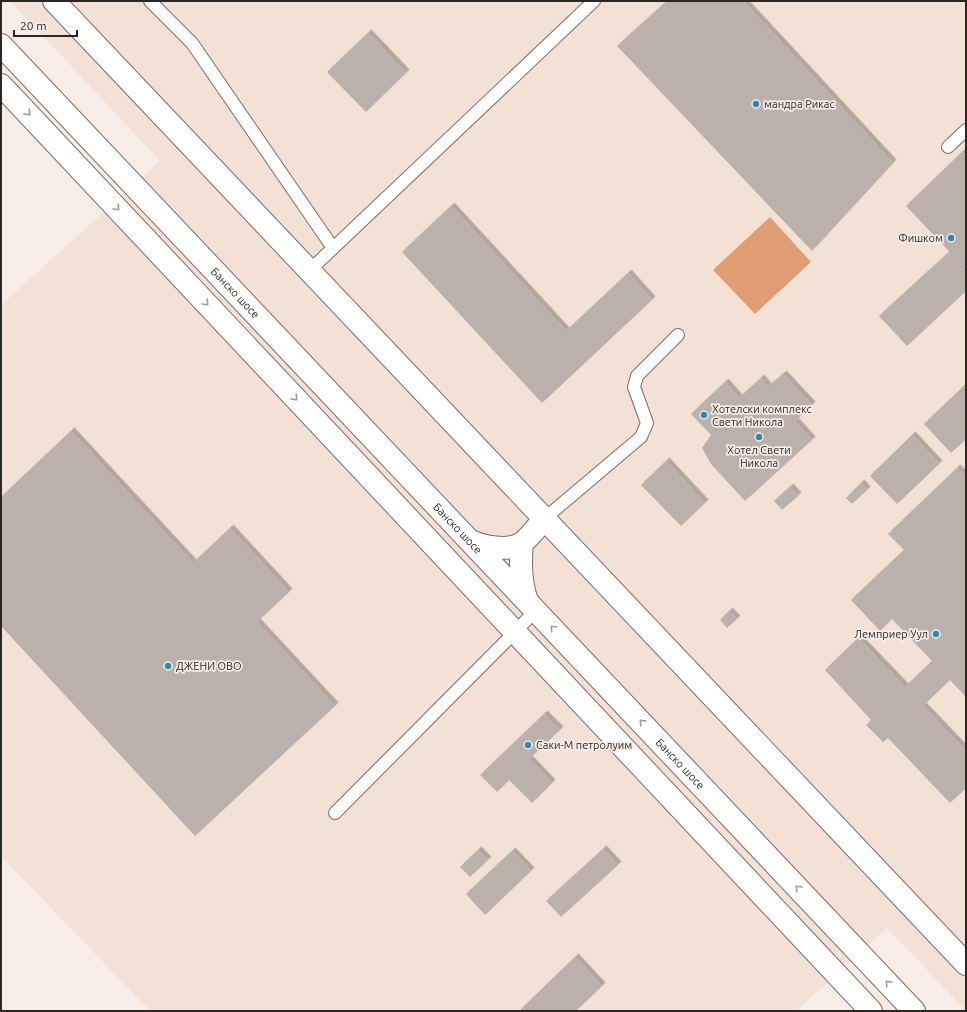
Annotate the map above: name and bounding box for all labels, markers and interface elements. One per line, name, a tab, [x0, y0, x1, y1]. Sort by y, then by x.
scale bar	[14, 12, 77, 38]
text: 20 m	[20, 19, 47, 32]
place label: мандра Рикас	[764, 98, 835, 110]
marker: мандра Рикас	[751, 99, 761, 109]
one-way arrow	[23, 109, 30, 116]
one-way arrow	[112, 203, 119, 211]
place label: Фишком	[898, 232, 943, 244]
marker: Фишком	[946, 233, 956, 243]
street label: Банско шосе	[209, 265, 262, 321]
one-way arrow	[201, 298, 208, 306]
one-way arrow	[290, 393, 297, 401]
place label: Хотелски комплекс Свети Никола	[712, 403, 812, 428]
marker: Хотелски комплекс Свети Никола	[699, 410, 709, 420]
marker: Хотел Свети Никола	[754, 432, 764, 442]
place label: Хотел Свети Никола	[727, 444, 791, 469]
street label: Банско шосе	[431, 501, 484, 556]
one-way arrow	[550, 625, 557, 633]
place label: Лемприер Уул	[854, 628, 928, 640]
marker: Лемприер Уул	[931, 629, 941, 639]
place label: ДЖЕНИ ОВО	[176, 660, 242, 672]
marker: ДЖЕНИ ОВО	[163, 661, 173, 671]
one-way arrow	[639, 719, 647, 727]
street label: Банско шосе	[654, 736, 707, 792]
place label: Саки-М петролуим	[536, 739, 632, 751]
marker: Саки-М петролуим	[523, 740, 533, 750]
one-way arrow	[796, 885, 803, 893]
one-way arrow	[885, 980, 892, 988]

